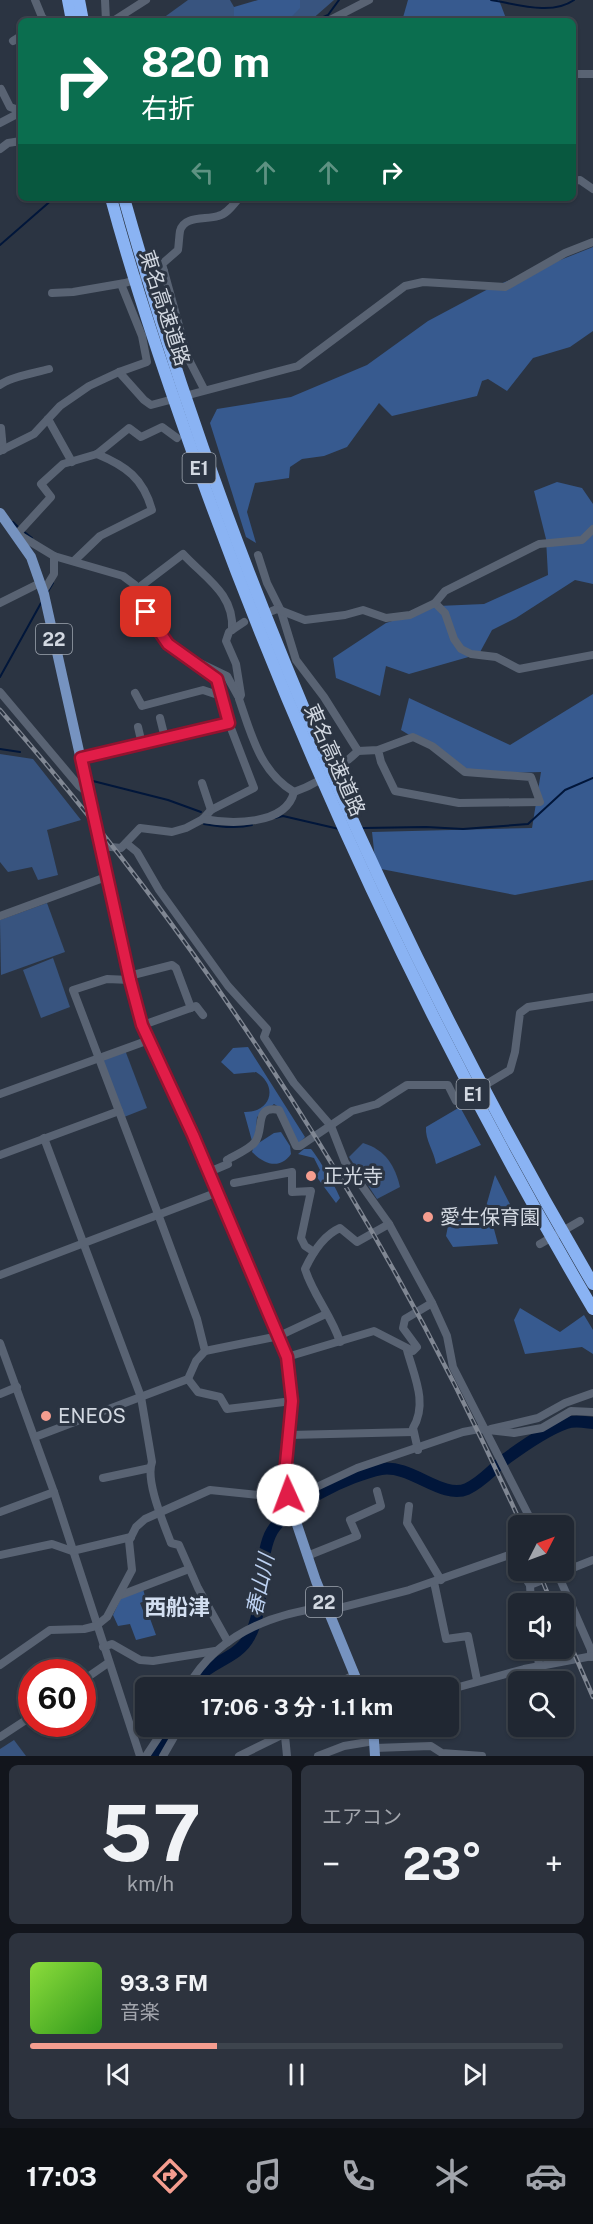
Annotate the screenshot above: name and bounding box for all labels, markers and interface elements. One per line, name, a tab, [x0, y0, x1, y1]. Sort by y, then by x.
text: 820 m	[141, 37, 270, 86]
icon: right	[42, 42, 120, 120]
text: 右折	[141, 92, 195, 124]
icon: left	[186, 156, 219, 189]
icon: ahead	[249, 156, 282, 189]
icon: ahead	[312, 156, 345, 189]
icon: right	[375, 156, 408, 189]
street label: 東名高速道路	[135, 247, 195, 369]
road number: E1	[182, 453, 216, 483]
pin	[120, 586, 171, 637]
icon: arrive	[129, 595, 162, 628]
road number: 22	[36, 624, 72, 654]
street label: 東名高速道路	[300, 700, 370, 820]
road number: E1	[456, 1079, 490, 1109]
place label: 正光寺	[323, 1164, 383, 1188]
marker: 正光寺	[304, 1169, 318, 1183]
place label: 愛生保育園	[440, 1205, 540, 1229]
marker: 愛生保育園	[421, 1210, 435, 1224]
place label: ENEOS	[58, 1404, 126, 1428]
marker: ENEOS	[39, 1409, 53, 1423]
position arrow	[256, 1463, 320, 1527]
north arrow	[508, 1515, 574, 1581]
map controls	[508, 1515, 574, 1737]
water label: 春山川	[241, 1550, 279, 1618]
road number: 22	[306, 1587, 342, 1617]
button: sound	[508, 1593, 574, 1659]
district label: 西船津	[144, 1594, 210, 1620]
speed limit sign: 60	[18, 1659, 96, 1737]
button: search	[508, 1671, 574, 1737]
text: 17:06 · 3 分 · 1.1 km	[201, 1694, 393, 1720]
text: 57	[100, 1787, 201, 1879]
text: エアコン	[322, 1805, 402, 1829]
text: 23°	[403, 1837, 482, 1890]
text: −	[322, 1845, 340, 1883]
text: +	[545, 1845, 563, 1883]
text: km/h	[127, 1872, 174, 1896]
text: 93.3 FM	[120, 1970, 208, 1996]
text: 音楽	[120, 2000, 160, 2024]
icon: previous	[102, 2058, 135, 2091]
icon: pause	[280, 2058, 313, 2091]
icon: next	[458, 2058, 491, 2091]
icon: directions	[149, 2155, 191, 2197]
icon: music	[243, 2155, 285, 2197]
icon: phone	[337, 2155, 379, 2197]
icon: climate	[431, 2155, 473, 2197]
icon: car	[525, 2155, 567, 2197]
text: 17:03	[26, 2160, 97, 2192]

